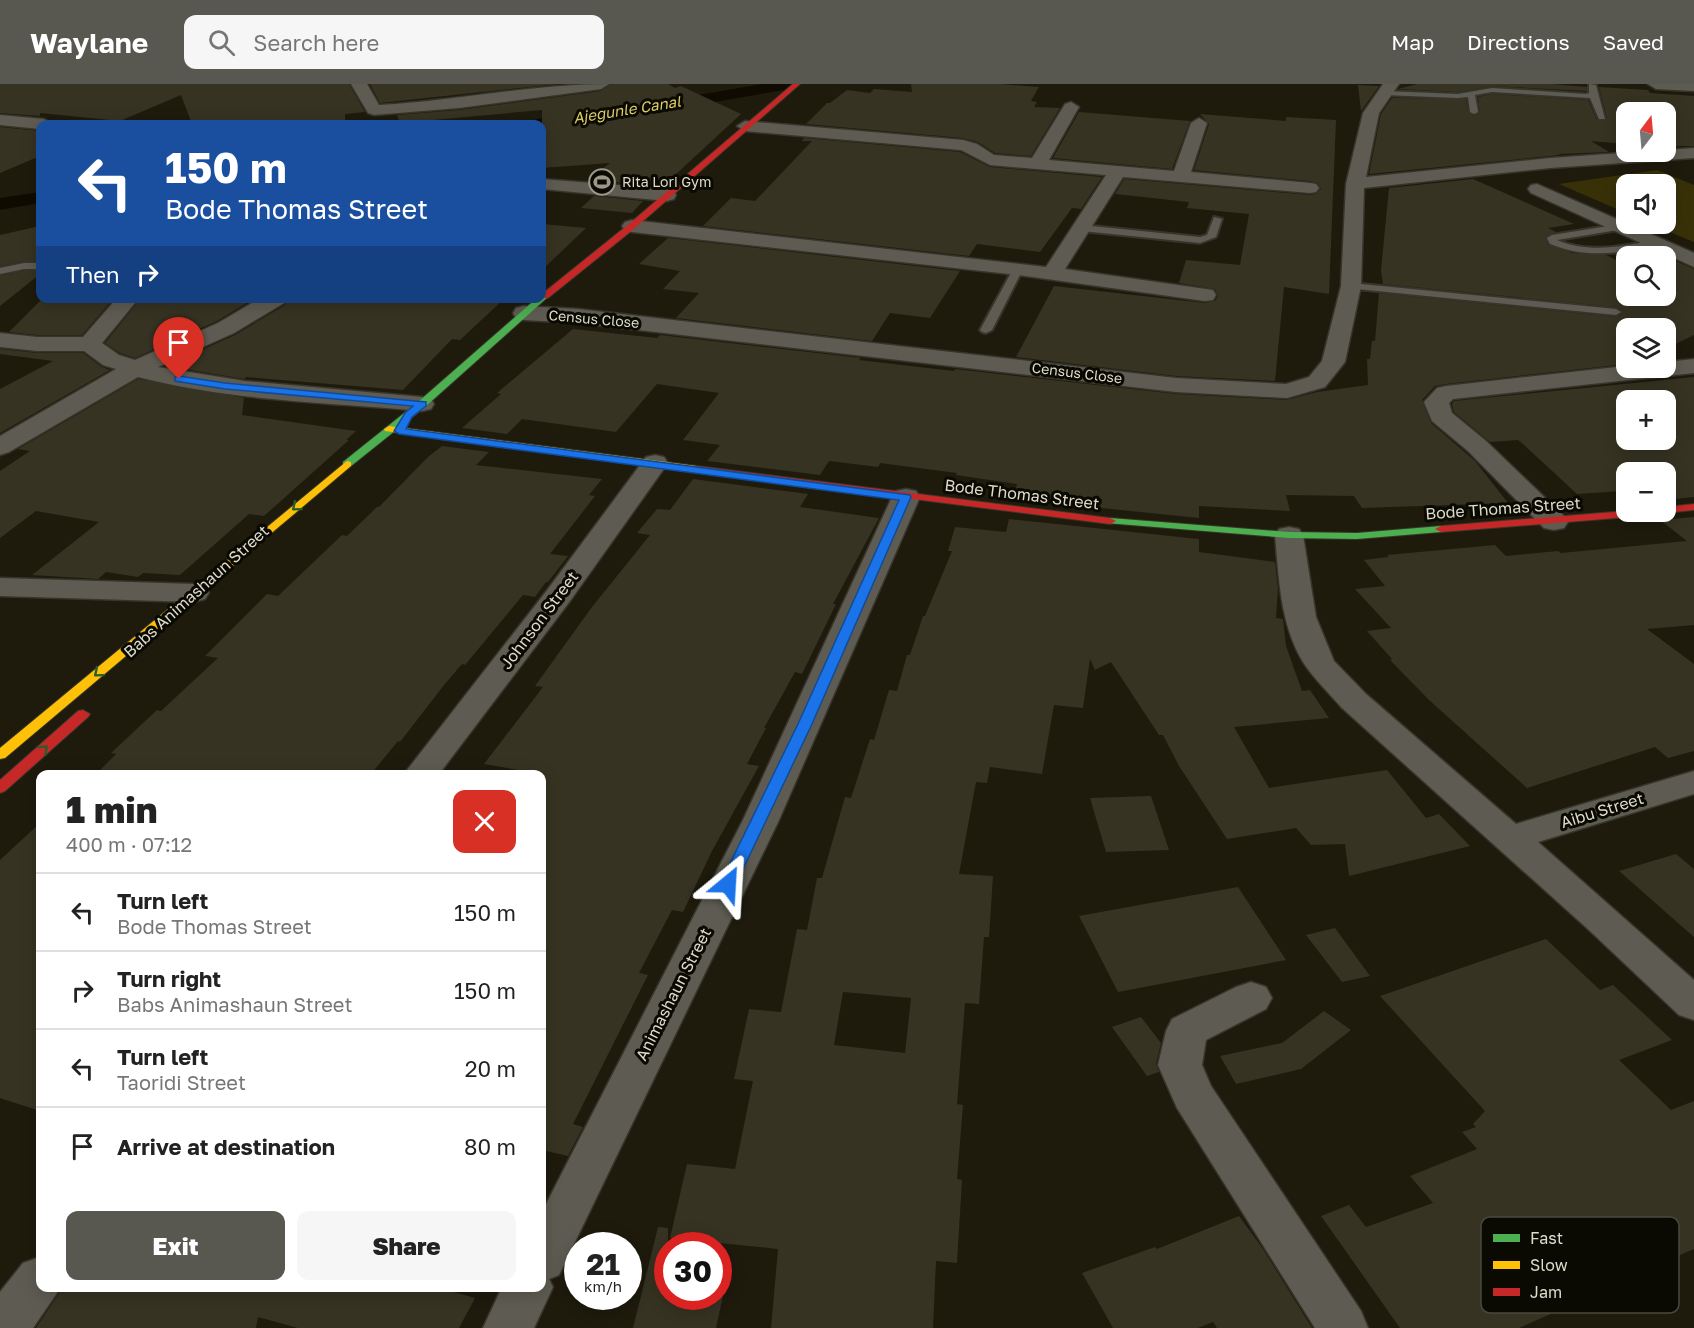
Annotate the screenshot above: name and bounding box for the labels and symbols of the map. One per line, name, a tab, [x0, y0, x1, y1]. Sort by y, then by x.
water label: Ajegunle Canal	[572, 91, 683, 127]
north arrow	[1616, 102, 1676, 162]
sports icon: Rita Lori Gym	[587, 167, 617, 197]
place label: Rita Lori Gym	[622, 173, 711, 190]
street label: Census Close	[548, 306, 640, 331]
pin	[153, 317, 204, 379]
street label: Census Close	[1031, 359, 1123, 386]
street label: Bode Thomas Street	[943, 475, 1101, 513]
street label: Bode Thomas Street	[1425, 493, 1581, 523]
one-way arrow	[292, 500, 303, 511]
street label: Babs Animashaun Street	[119, 521, 273, 661]
street label: Johnson Street	[496, 567, 582, 673]
one-way arrow	[94, 666, 105, 677]
one-way arrow	[37, 745, 48, 756]
street label: Aibu Street	[1558, 788, 1646, 832]
position arrow	[696, 852, 760, 916]
street label: Animashaun Street	[631, 924, 715, 1064]
legend	[1481, 1217, 1679, 1313]
text: Fast	[1530, 1228, 1563, 1248]
speed limit sign: 30	[654, 1232, 732, 1310]
text: Slow	[1530, 1255, 1568, 1275]
text: Jam	[1530, 1282, 1562, 1302]

